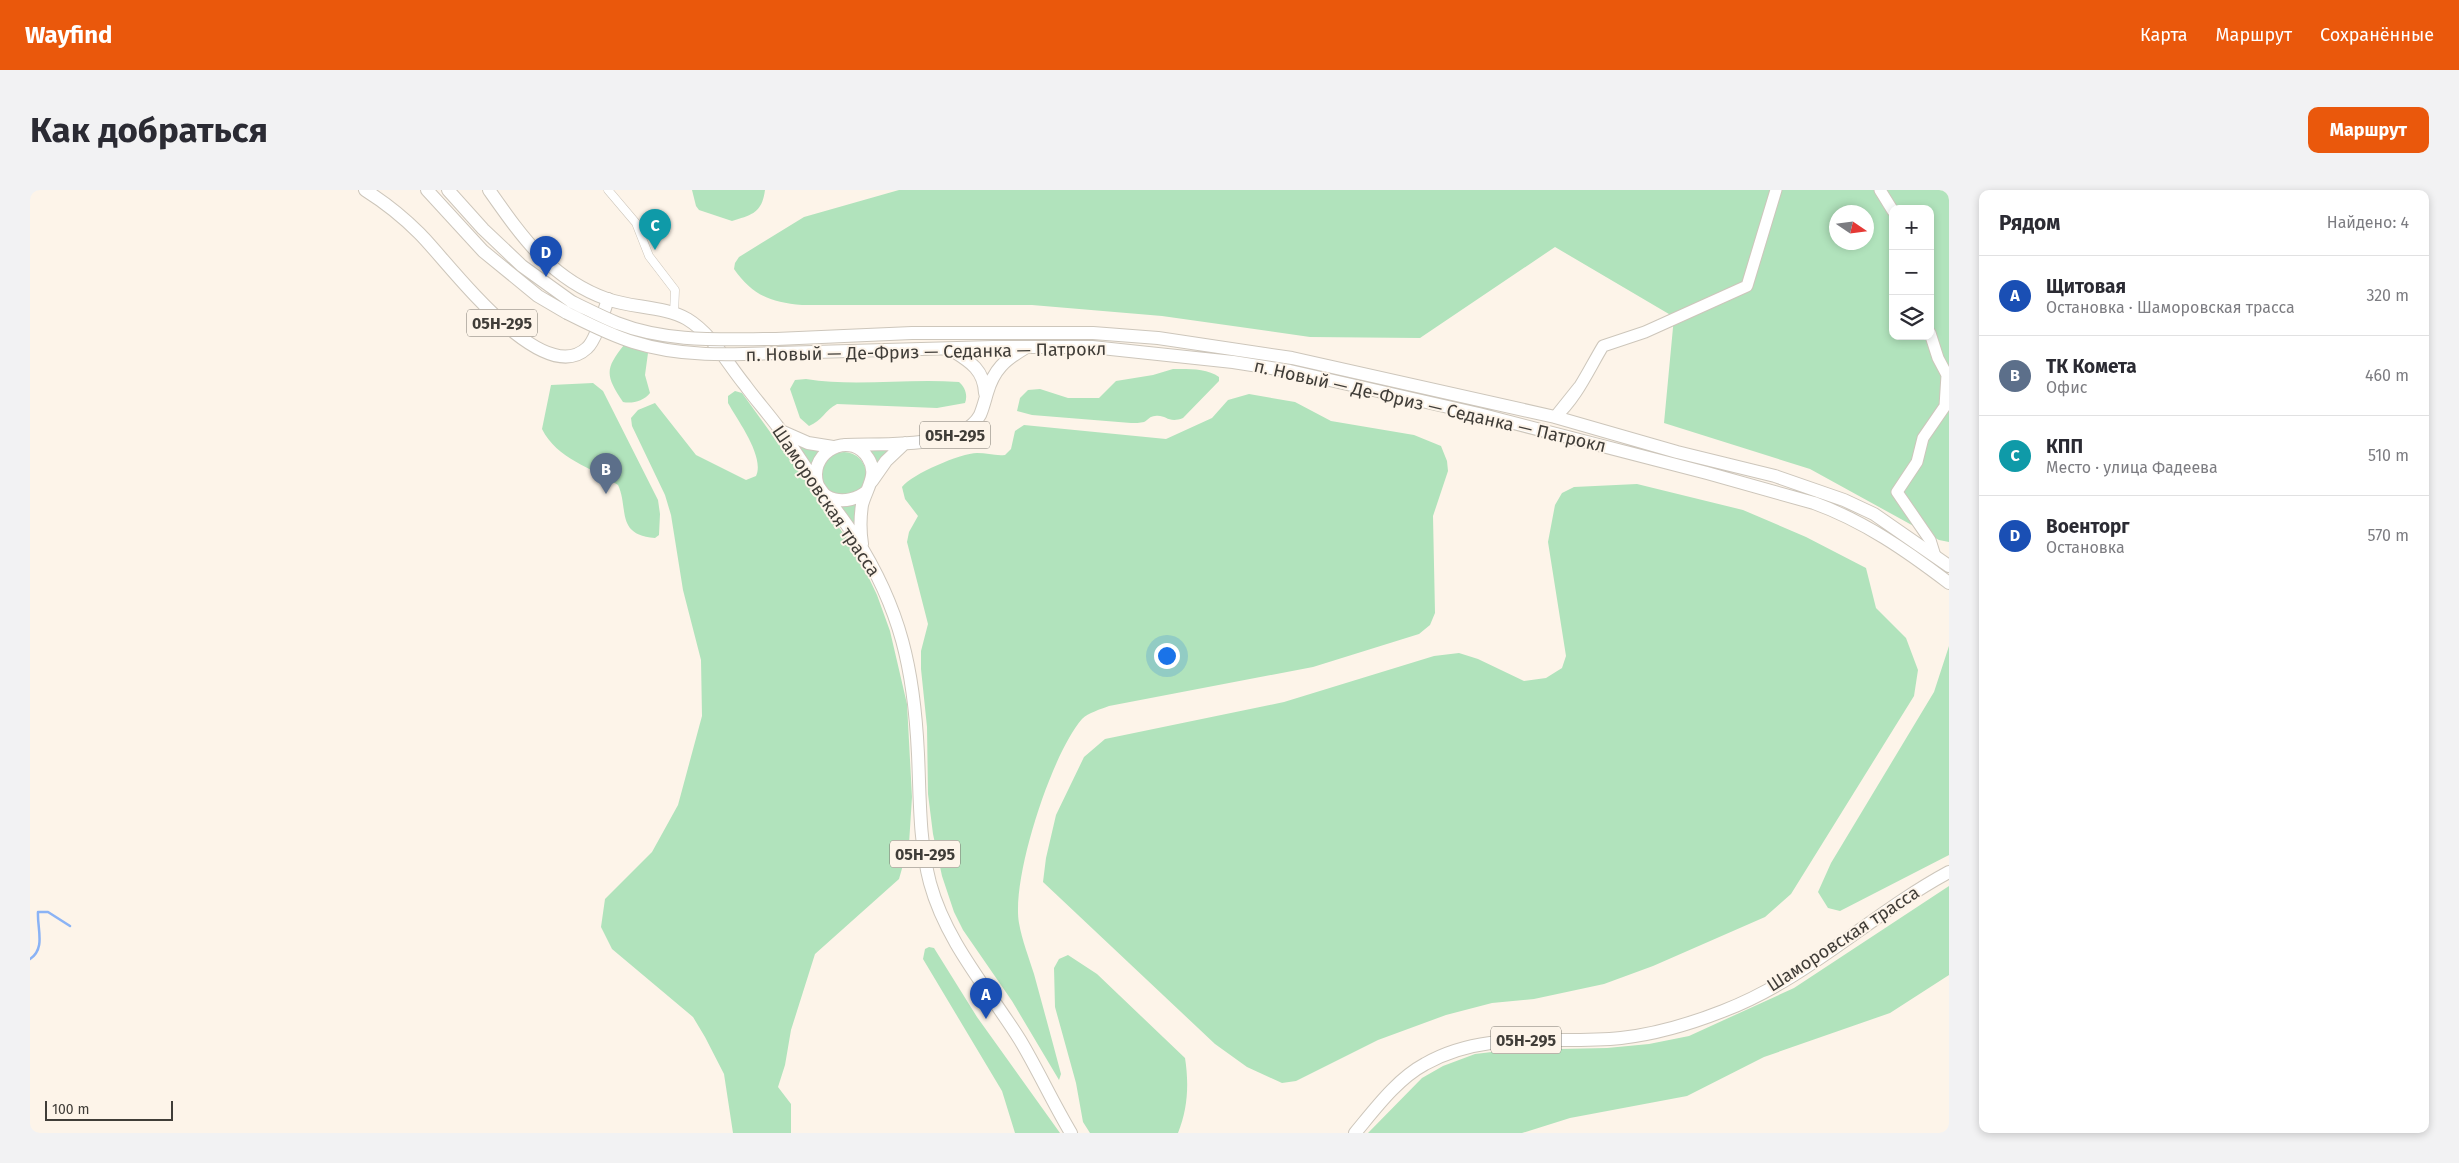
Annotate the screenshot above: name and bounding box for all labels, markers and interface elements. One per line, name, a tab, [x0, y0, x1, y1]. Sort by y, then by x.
text: Wayfind	[25, 21, 112, 49]
text: Карта	[2140, 24, 2188, 46]
text: Маршрут	[2216, 24, 2292, 46]
text: Сохранённые	[2320, 24, 2434, 46]
button: Маршрут	[2308, 107, 2429, 153]
text: Как добраться	[30, 109, 268, 151]
north arrow	[1829, 205, 1874, 250]
map controls	[1889, 205, 1934, 340]
button: +	[1889, 205, 1934, 250]
pin: C	[639, 209, 671, 250]
text: Рядом	[1999, 210, 2060, 236]
text: Найдено: 4	[2327, 213, 2409, 232]
pin: D	[530, 236, 562, 277]
button: −	[1889, 250, 1934, 295]
text: Щитовая	[2046, 275, 2126, 298]
text: A	[2010, 286, 2020, 305]
text: 320 m	[2366, 286, 2409, 305]
button: layers	[1889, 295, 1934, 340]
text: Остановка · Шаморовская трасса	[2046, 298, 2295, 317]
road number: 05Н-295	[467, 310, 537, 336]
street label: п. Новый — Де-Фриз — Седанка — Патрокл	[746, 338, 1106, 366]
street label: п. Новый — Де-Фриз — Седанка — Патрокл	[1252, 355, 1608, 457]
text: ТК Комета	[2046, 355, 2137, 378]
text: B	[2010, 366, 2020, 385]
text: 460 m	[2365, 366, 2409, 385]
text: Офис	[2046, 378, 2087, 397]
street label: Шаморовская трасса	[767, 421, 885, 581]
road number: 05Н-295	[920, 422, 990, 448]
text: КПП	[2046, 435, 2083, 458]
text: C	[2010, 446, 2020, 465]
text: 510 m	[2368, 446, 2409, 465]
pin: B	[590, 453, 622, 494]
text: Место · улица Фадеева	[2046, 458, 2218, 477]
text: Военторг	[2046, 515, 2130, 538]
text: D	[2010, 526, 2020, 545]
text: 570 m	[2368, 526, 2409, 545]
text: Остановка	[2046, 538, 2125, 557]
your location	[1154, 643, 1180, 669]
road number: 05Н-295	[890, 841, 960, 868]
street label: Шаморовская трасса	[1763, 881, 1923, 997]
pin: A	[970, 978, 1002, 1019]
road number: 05Н-295	[1491, 1026, 1561, 1054]
scale bar	[45, 1098, 172, 1121]
text: 100 m	[52, 1101, 89, 1118]

